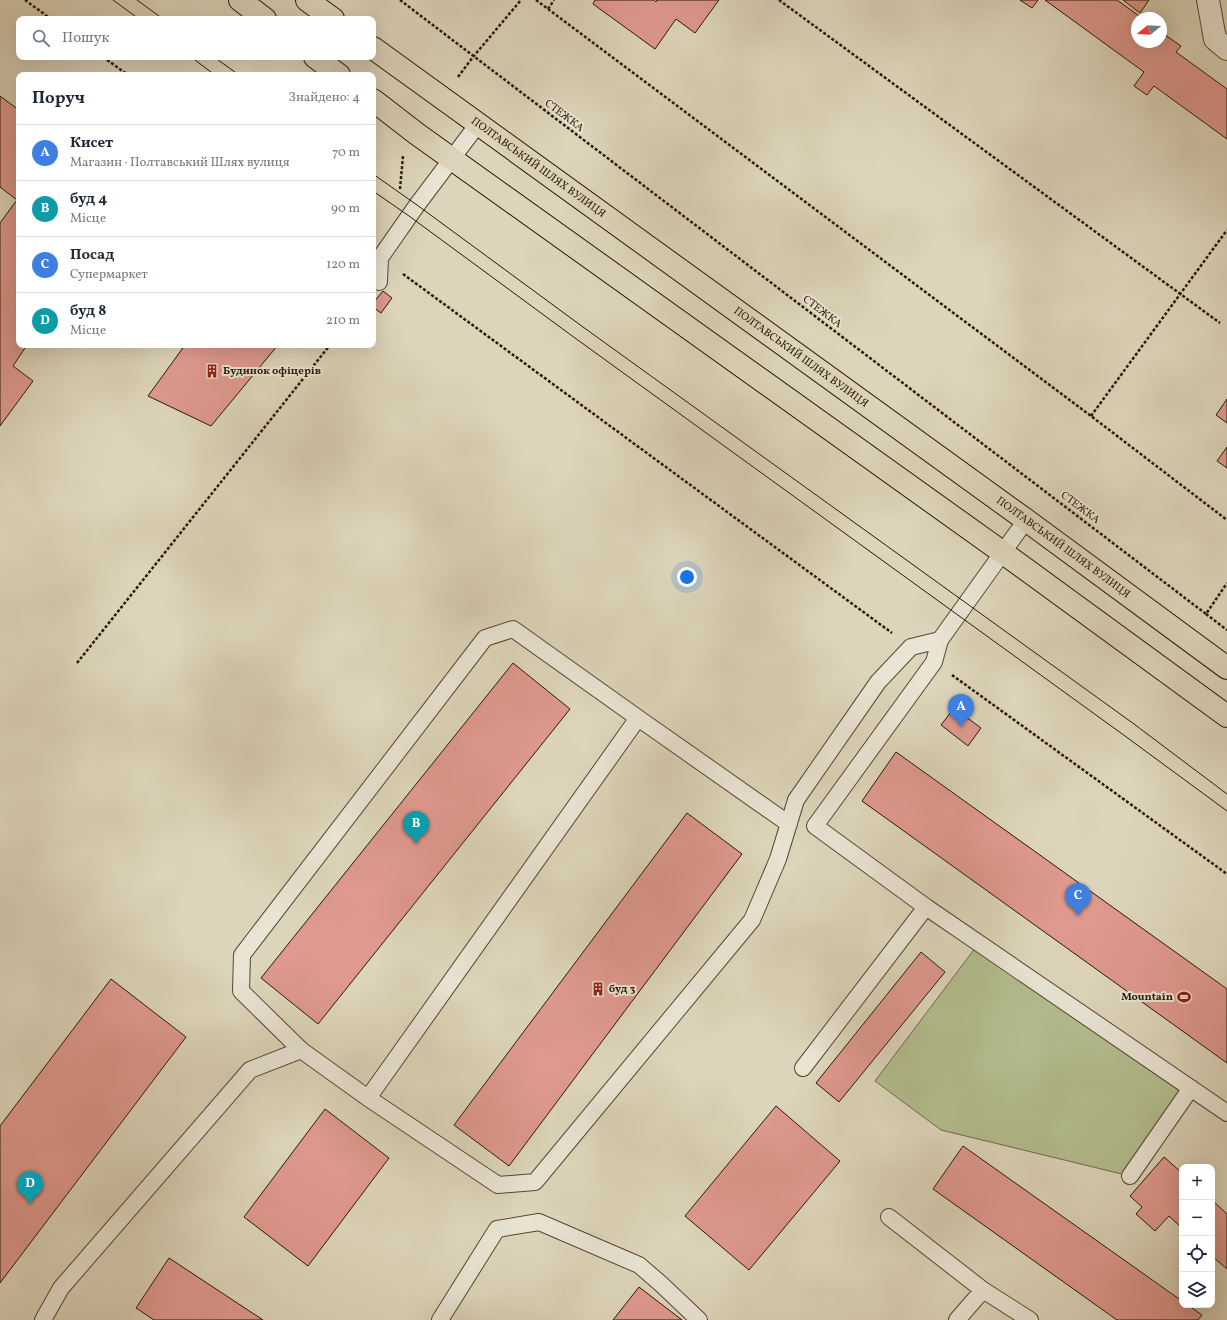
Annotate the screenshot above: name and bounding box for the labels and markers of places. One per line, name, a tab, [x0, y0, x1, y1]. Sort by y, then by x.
building icon: Будинок офіцерів	[204, 363, 220, 379]
place label: Будинок офіцерів	[223, 364, 321, 379]
pin: A	[948, 694, 974, 727]
pin: B	[403, 811, 429, 844]
pin: C	[1065, 883, 1091, 916]
building icon: буд 3	[590, 981, 606, 997]
place label: буд 3	[609, 982, 636, 997]
sports icon: Mountain	[1176, 989, 1192, 1005]
place label: Mountain	[1121, 990, 1173, 1005]
pin: D	[17, 1171, 43, 1204]

